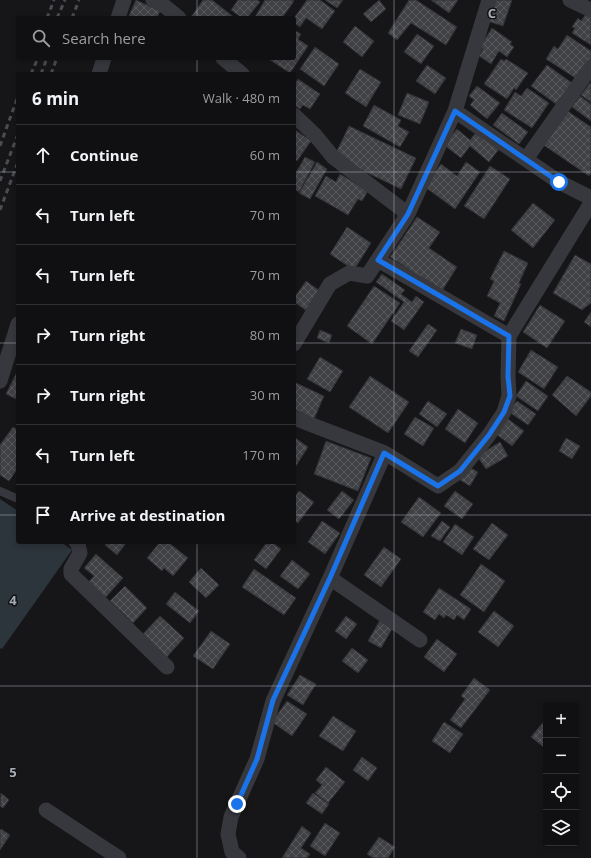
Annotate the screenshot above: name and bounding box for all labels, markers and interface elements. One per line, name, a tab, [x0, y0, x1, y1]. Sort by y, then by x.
text: C	[488, 4, 496, 22]
search box	[16, 16, 296, 60]
icon: search	[30, 27, 52, 49]
text: Search here	[62, 28, 146, 48]
text: 6 min	[32, 87, 79, 110]
text: Walk · 480 m	[203, 89, 280, 107]
icon: ahead	[32, 144, 54, 166]
text: Continue	[70, 145, 138, 165]
text: 60 m	[250, 146, 280, 164]
route start	[550, 173, 568, 191]
icon: left	[32, 204, 54, 226]
text: Turn left	[70, 205, 135, 225]
text: 70 m	[250, 206, 280, 224]
icon: left	[32, 264, 54, 286]
text: Turn left	[70, 265, 135, 285]
text: 70 m	[250, 266, 280, 284]
icon: right	[32, 324, 54, 346]
text: Turn right	[70, 325, 145, 345]
text: 80 m	[250, 326, 280, 344]
icon: right	[32, 384, 54, 406]
text: Turn right	[70, 385, 145, 405]
text: 30 m	[250, 386, 280, 404]
icon: left	[32, 444, 54, 466]
text: Turn left	[70, 445, 135, 465]
text: 170 m	[242, 446, 280, 464]
icon: arrive	[32, 504, 54, 526]
text: Arrive at destination	[70, 505, 225, 525]
text: 4	[9, 591, 17, 609]
map controls	[543, 702, 579, 846]
button: +	[543, 702, 579, 738]
button: −	[543, 738, 579, 774]
text: 5	[9, 763, 17, 781]
button: locate	[543, 774, 579, 810]
route end	[228, 795, 246, 813]
button: layers	[543, 810, 579, 846]

